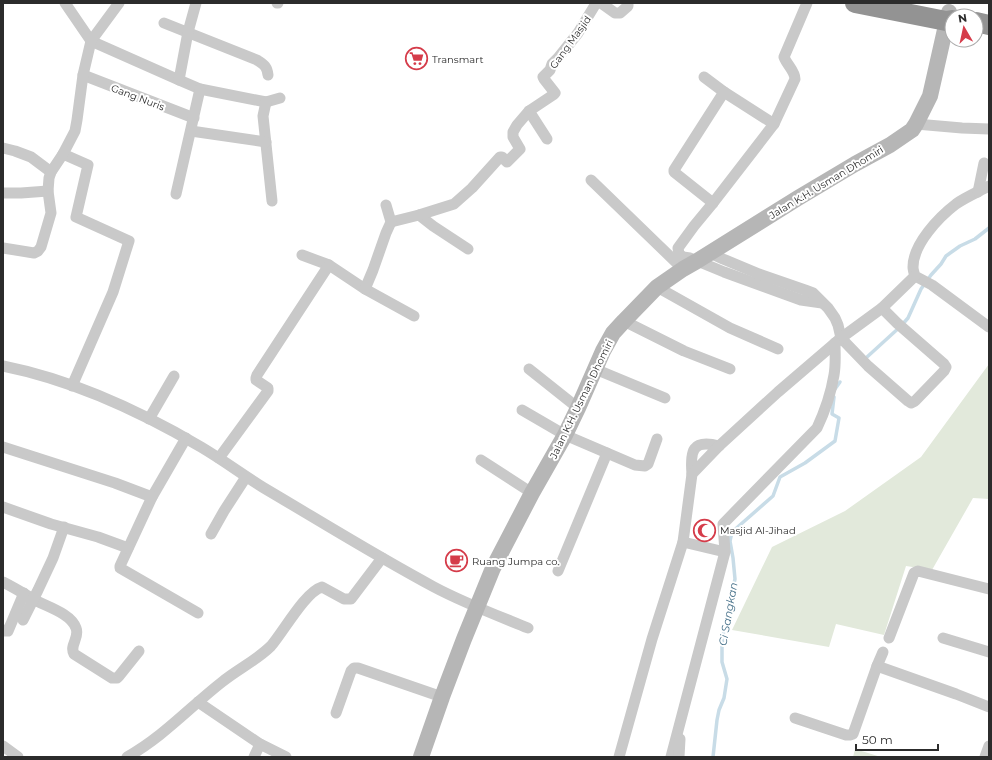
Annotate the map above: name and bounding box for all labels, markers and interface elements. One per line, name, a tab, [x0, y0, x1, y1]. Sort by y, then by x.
north arrow	[944, 8, 984, 48]
text: N	[957, 11, 968, 26]
street label: Gang Masjid	[547, 13, 594, 71]
supermarket icon: Transmart	[403, 46, 429, 72]
place label: Transmart	[432, 53, 483, 66]
street label: Gang Nuris	[109, 81, 166, 114]
street label: Jalan K.H. Usman Dhomiri	[766, 143, 886, 222]
street label: Jalan K.H. Usman Dhomiri	[546, 338, 616, 462]
mosque icon: Masjid Al-Jihad	[691, 517, 717, 543]
place label: Masjid Al-Jihad	[720, 524, 796, 537]
cafe icon: Ruang Jumpa co.	[444, 548, 470, 574]
place label: Ruang Jumpa co.	[472, 555, 559, 568]
water label: Ci Sangkan	[716, 581, 740, 647]
scale bar	[856, 726, 938, 752]
text: 50 m	[862, 732, 893, 747]

